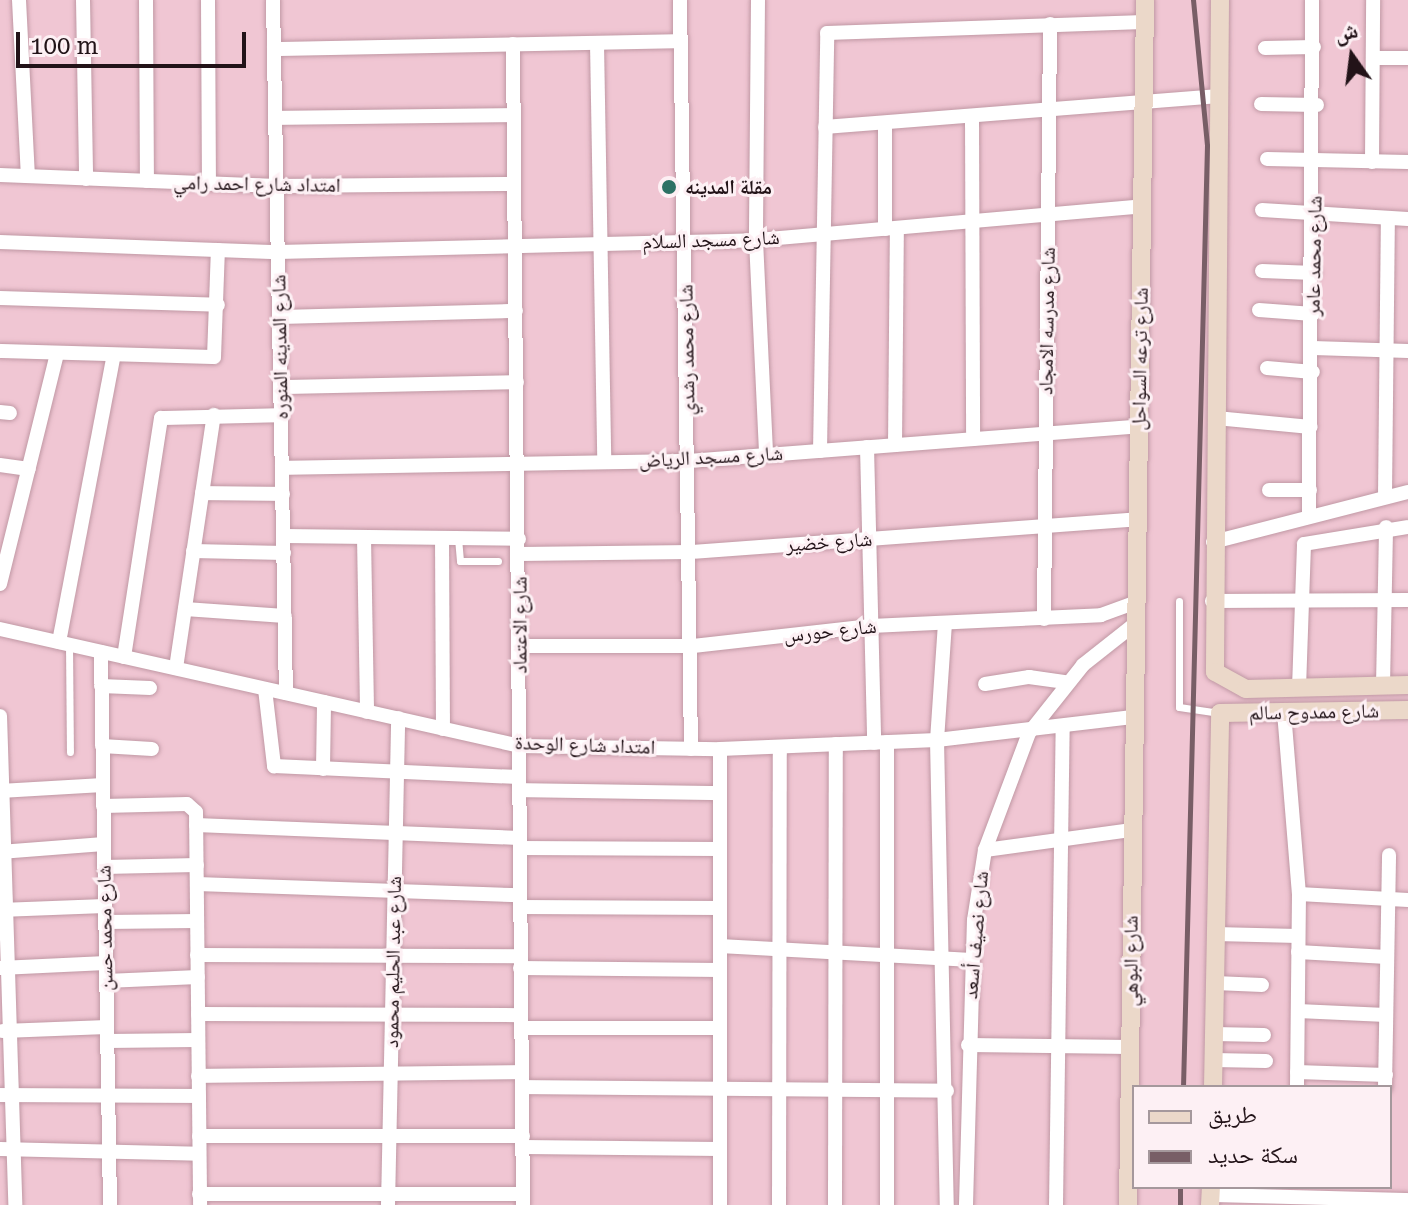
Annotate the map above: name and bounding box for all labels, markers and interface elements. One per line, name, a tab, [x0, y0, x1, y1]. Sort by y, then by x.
scale bar	[20, 16, 250, 66]
north arrow	[1312, 16, 1392, 96]
text: ش	[1332, 17, 1360, 47]
text: 100 m	[30, 32, 98, 60]
street label: امتداد شارع احمد رامي	[173, 171, 341, 197]
place label: مقلة المدينه	[685, 175, 772, 199]
marker: مقلة المدينه	[660, 178, 678, 196]
street label: شارع محمد عامر	[1301, 195, 1327, 317]
street label: شارع مسجد السلام	[642, 226, 780, 254]
street label: شارع مدرسه الامجاد	[1034, 247, 1060, 395]
street label: شارع المدينه المنوره	[267, 274, 293, 420]
street label: شارع محمد رشدي	[674, 284, 700, 416]
street label: شارع ترعه السواحل	[1127, 287, 1153, 431]
street label: شارع مسجد الرياض	[638, 441, 784, 473]
street label: شارع خضير	[785, 527, 873, 557]
street label: شارع الاعتماد	[508, 576, 532, 674]
street label: شارع حورس	[782, 614, 878, 648]
street label: شارع ممدوح سالم	[1249, 699, 1379, 725]
street label: امتداد شارع الوحدة	[514, 731, 656, 759]
street label: شارع محمد حسن	[92, 865, 118, 991]
street label: شارع نصيف أسعد	[958, 870, 994, 1000]
street label: شارع عبد الحليم محمود	[380, 876, 406, 1048]
street label: شارع البوهي	[1119, 915, 1143, 1007]
legend	[1132, 1085, 1392, 1189]
text: طريق	[1208, 1101, 1257, 1129]
text: سكة حديد	[1208, 1141, 1298, 1169]

